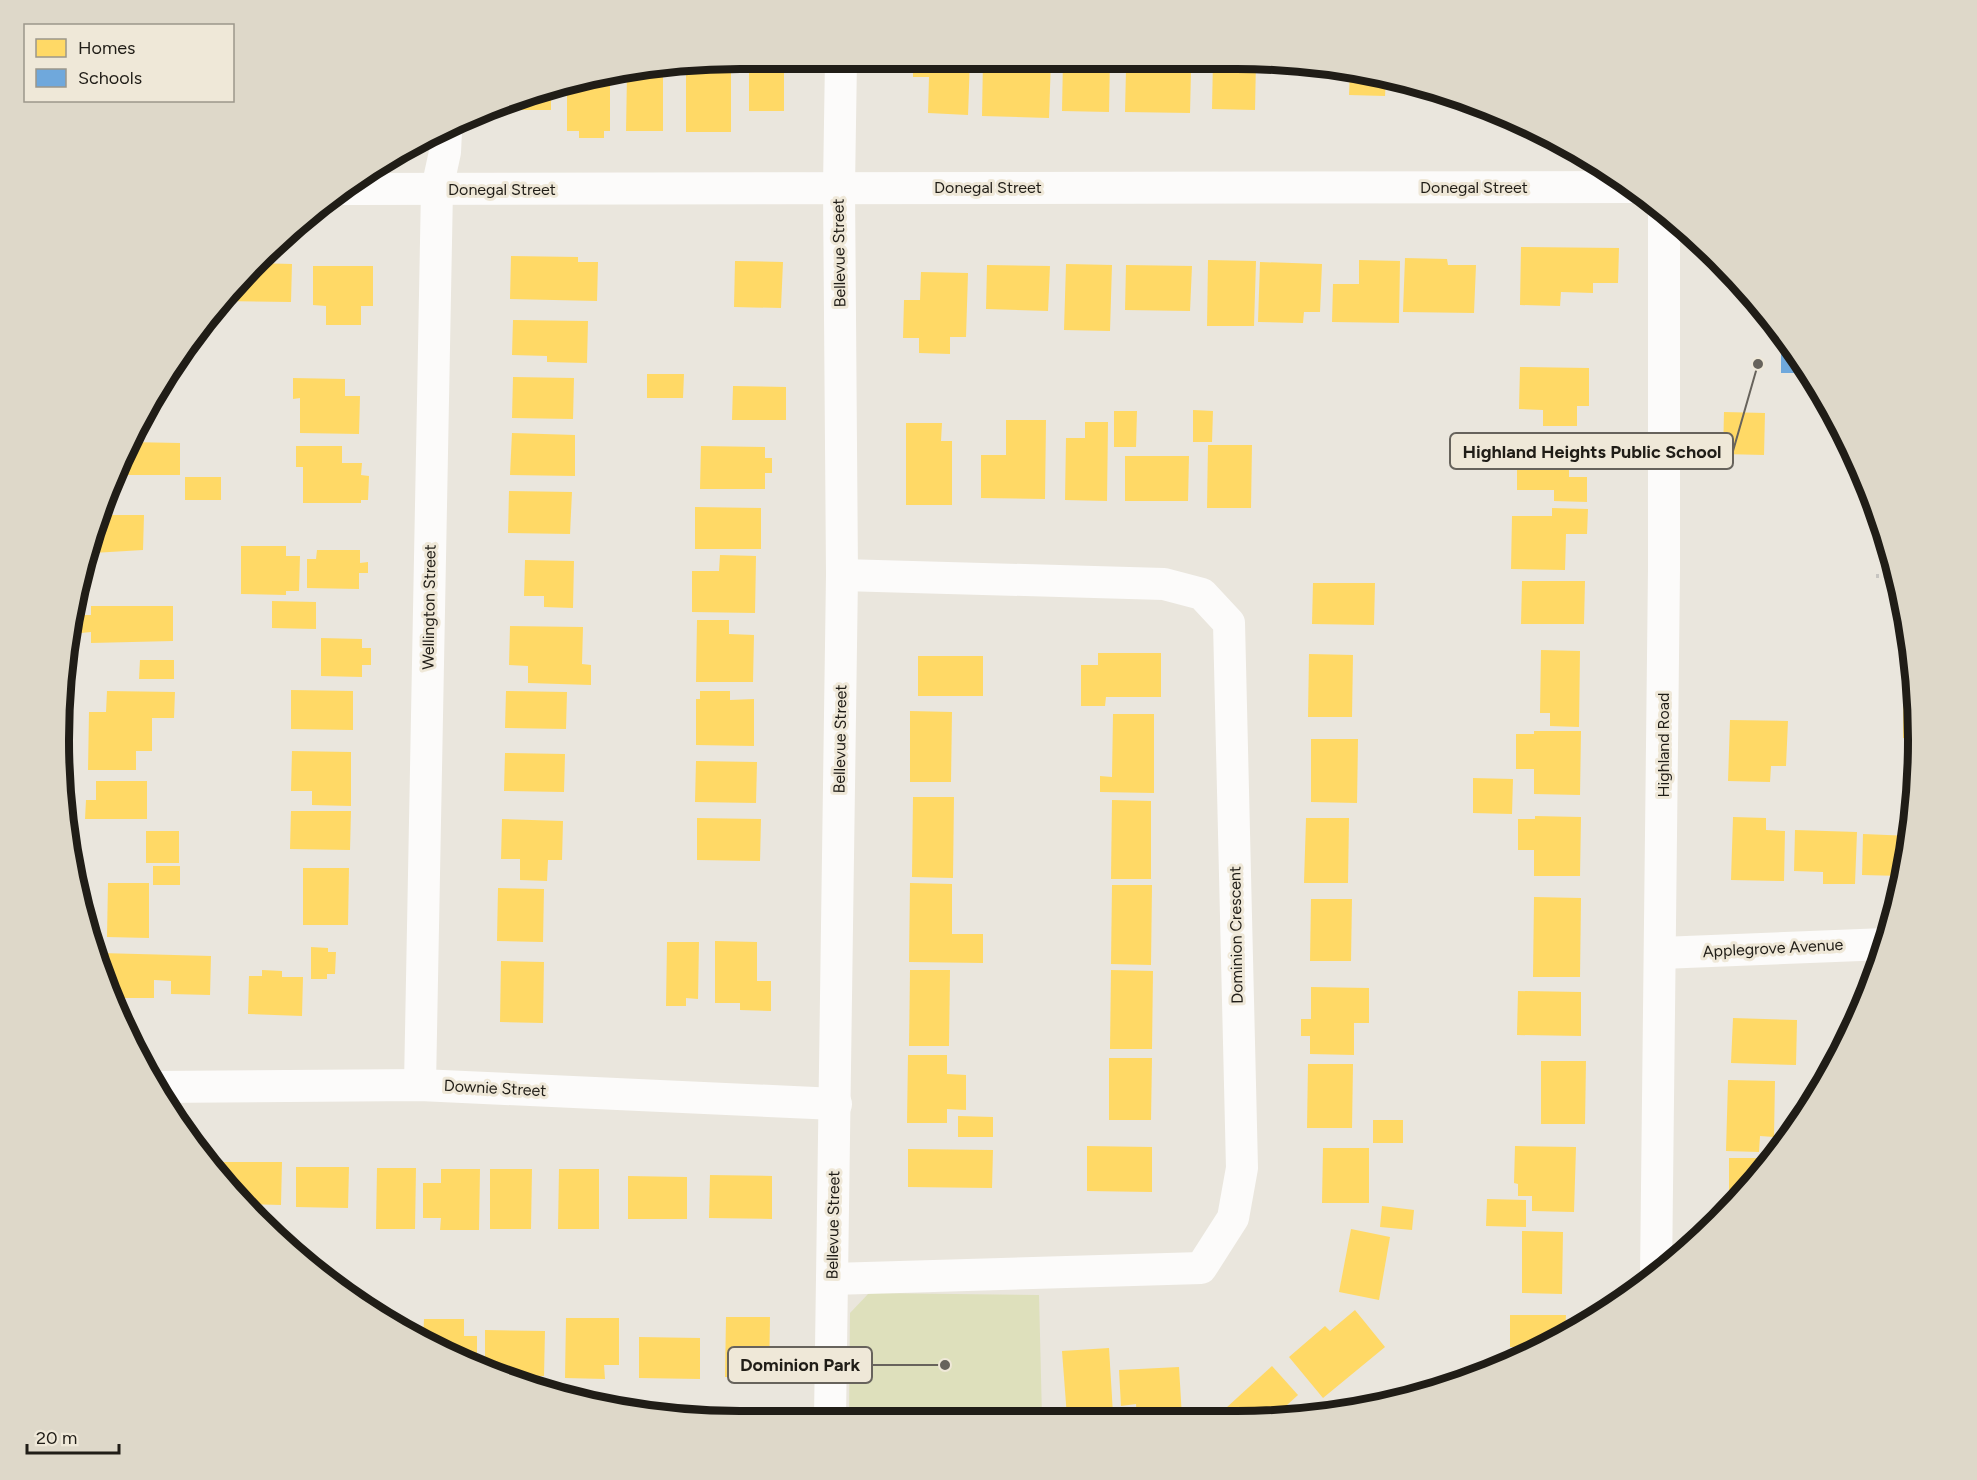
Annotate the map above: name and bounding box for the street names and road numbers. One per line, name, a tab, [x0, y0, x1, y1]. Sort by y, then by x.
street label: Donegal Street	[934, 178, 1042, 197]
street label: Donegal Street	[1420, 178, 1528, 197]
street label: Donegal Street	[448, 180, 556, 199]
street label: Bellevue Street	[829, 198, 849, 308]
street label: Wellington Street	[418, 544, 440, 670]
street label: Bellevue Street	[830, 684, 850, 794]
street label: Highland Road	[1654, 693, 1673, 797]
street label: Dominion Crescent	[1225, 866, 1247, 1004]
street label: Applegrove Avenue	[1702, 935, 1844, 961]
street label: Downie Street	[443, 1076, 547, 1100]
street label: Bellevue Street	[823, 1170, 843, 1280]

